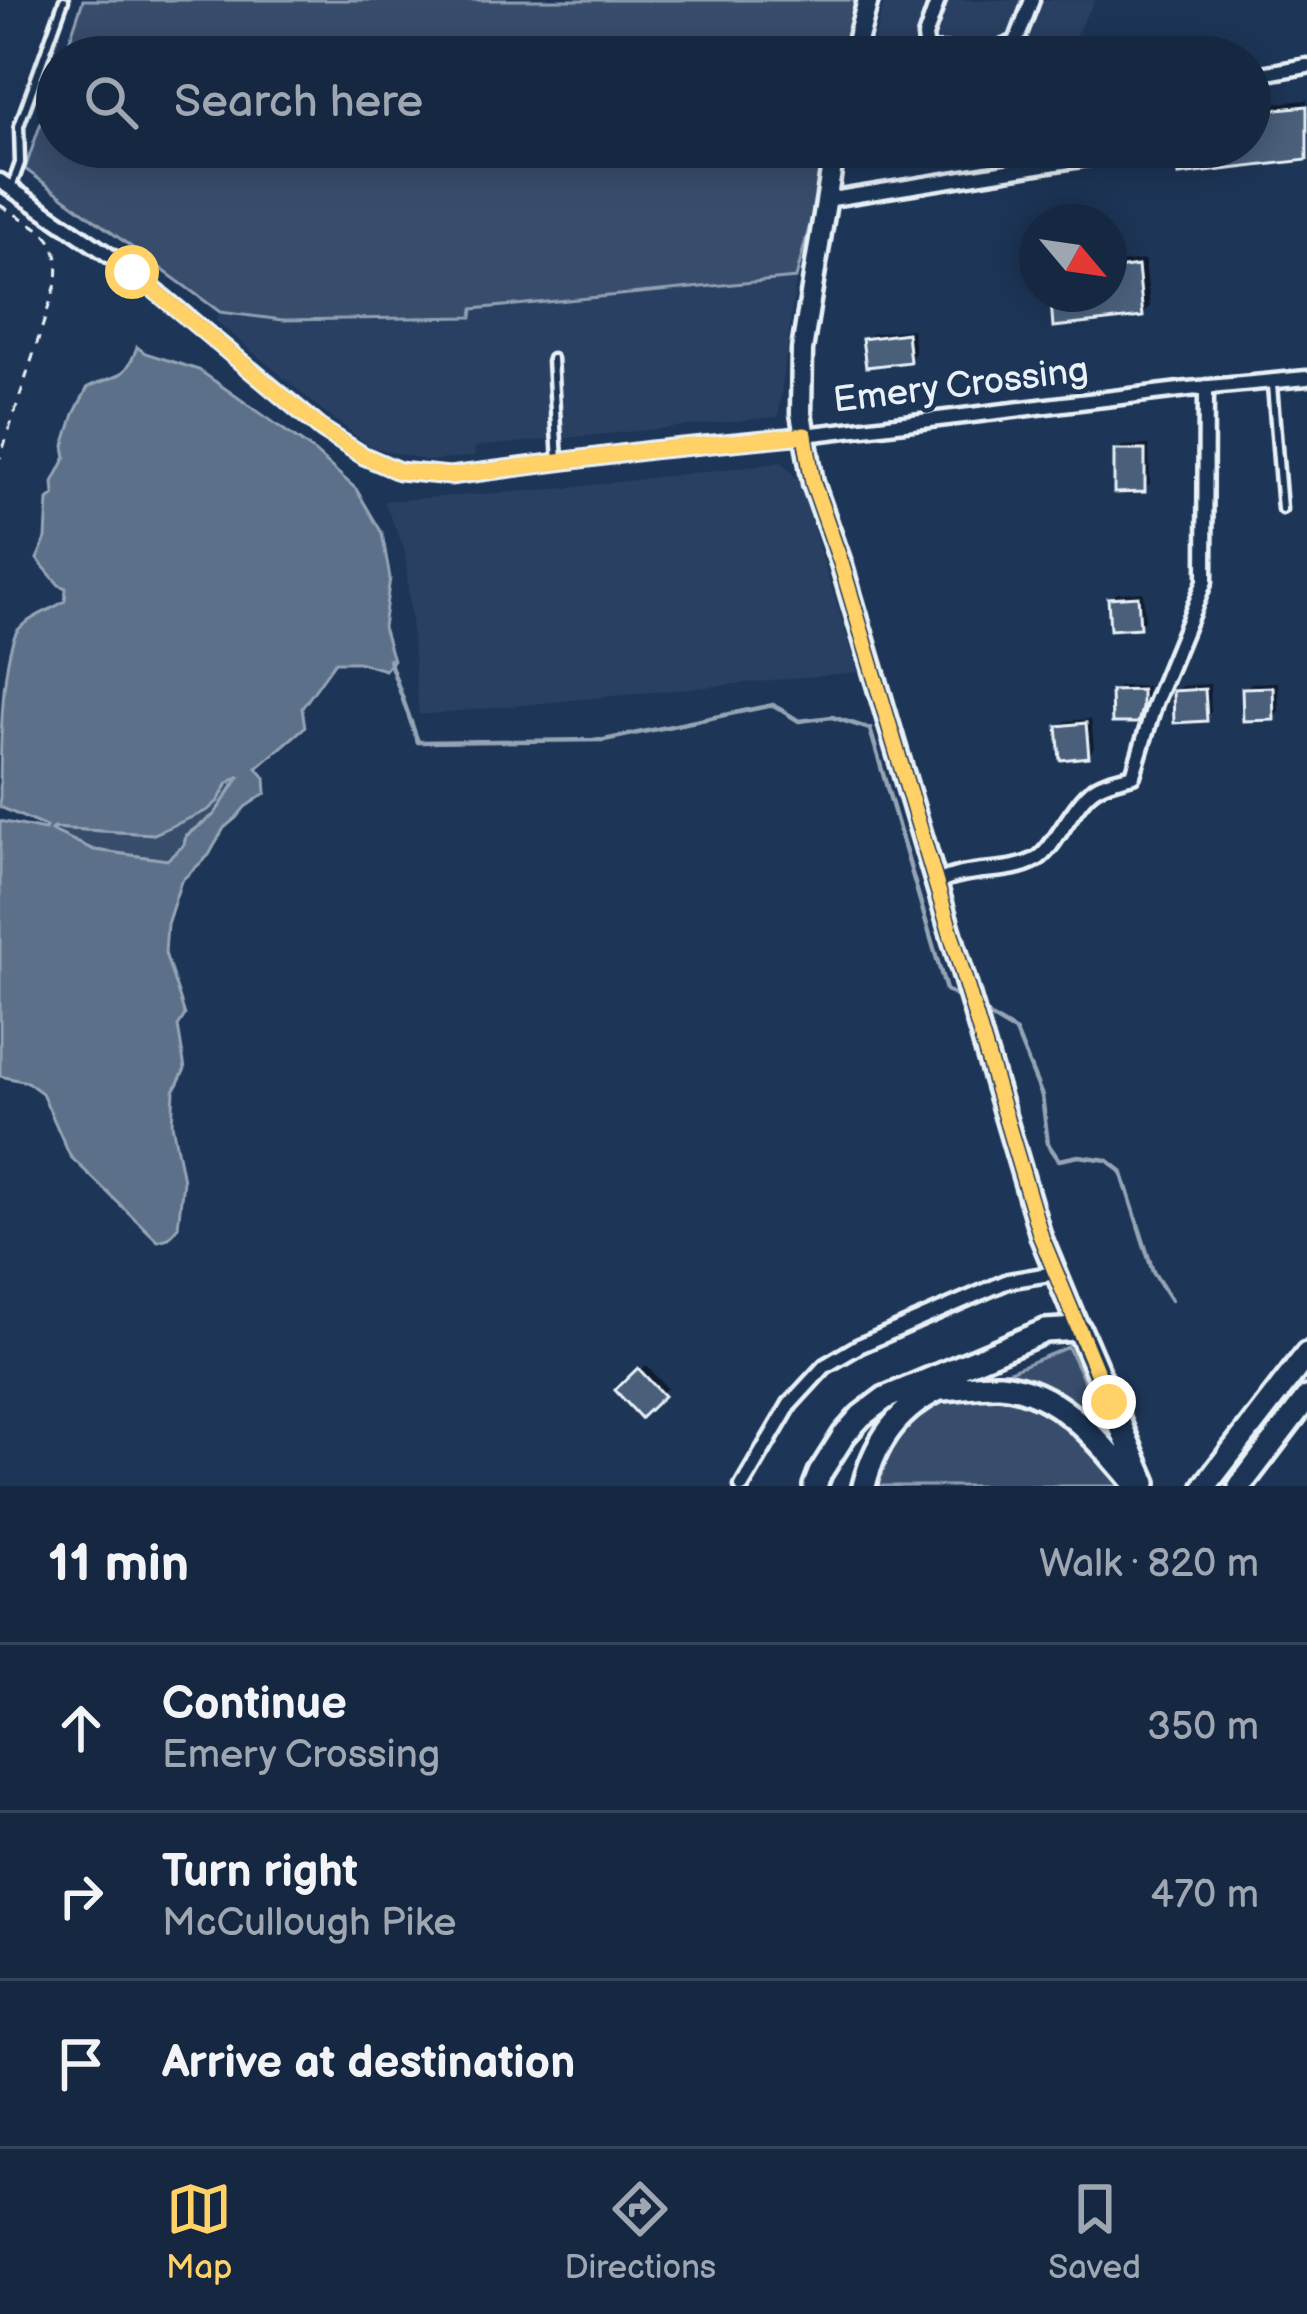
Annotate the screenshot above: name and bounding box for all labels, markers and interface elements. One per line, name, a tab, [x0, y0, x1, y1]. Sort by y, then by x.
search box	[36, 36, 1271, 168]
icon: search	[78, 69, 144, 135]
text: Search here	[174, 75, 423, 130]
north arrow	[1019, 204, 1127, 312]
route start	[105, 245, 159, 299]
street label: Emery Crossing	[831, 349, 1091, 423]
route end	[1082, 1375, 1136, 1429]
text: 11 min	[48, 1534, 189, 1595]
text: Walk · 820 m	[1039, 1541, 1259, 1588]
text: Continue	[162, 1677, 347, 1732]
icon: ahead	[48, 1695, 114, 1761]
text: 350 m	[1147, 1704, 1259, 1751]
text: Emery Crossing	[162, 1732, 440, 1779]
text: Turn right	[162, 1845, 358, 1900]
icon: right	[48, 1863, 114, 1929]
text: 470 m	[1150, 1872, 1259, 1919]
text: McCullough Pike	[162, 1900, 456, 1947]
icon: arrive	[48, 2031, 114, 2097]
text: Arrive at destination	[162, 2036, 575, 2091]
tab: Map	[166, 2176, 232, 2288]
tab: Directions	[565, 2176, 716, 2288]
tab: Saved	[1048, 2176, 1141, 2288]

